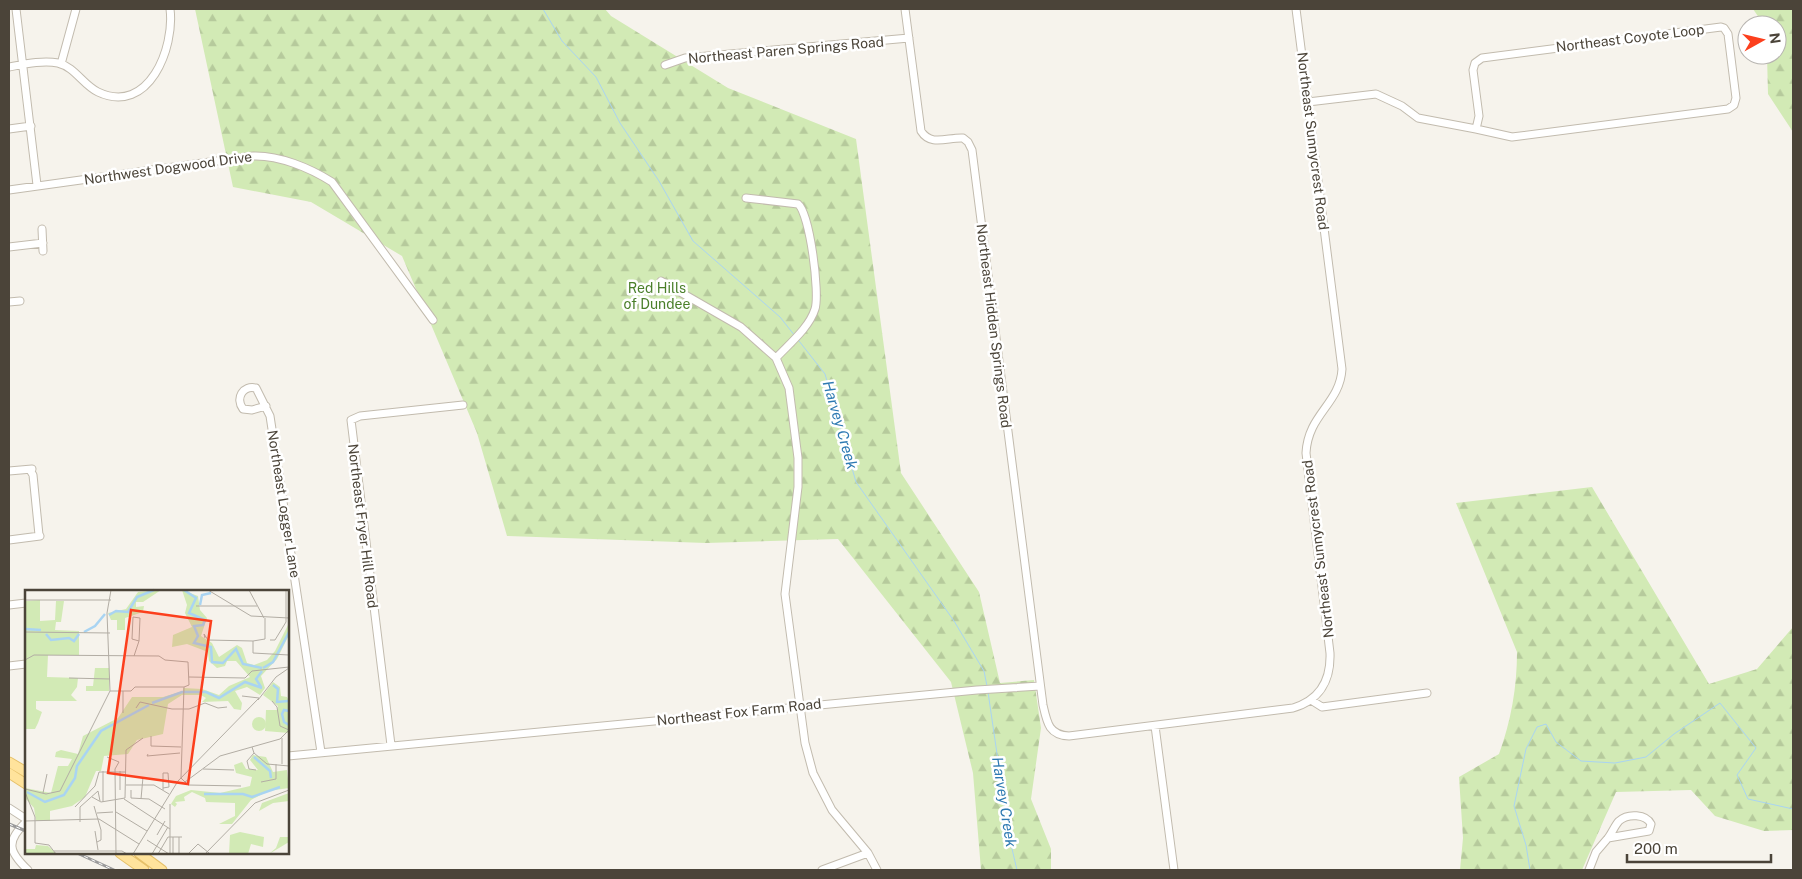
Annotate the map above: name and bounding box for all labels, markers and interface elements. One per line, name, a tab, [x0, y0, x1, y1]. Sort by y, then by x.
north arrow	[1737, 15, 1787, 65]
street label: Northeast Coyote Loop	[1555, 21, 1705, 55]
text: N	[1766, 32, 1784, 45]
street label: Northeast Paren Springs Road	[687, 33, 885, 67]
street label: Northeast Sunnycrest Road	[1294, 51, 1332, 231]
street label: Northwest Dogwood Drive	[83, 148, 253, 188]
street label: Northeast Hidden Springs Road	[974, 223, 1014, 429]
park label: Red Hills of Dundee	[624, 280, 690, 312]
water label: Harvey Creek	[820, 379, 861, 472]
street label: Northeast Logger Lane	[264, 429, 304, 579]
street label: Northeast Fryer Hill Road	[345, 443, 381, 609]
street label: Northeast Sunnycrest Road	[1299, 459, 1337, 639]
inset map	[25, 590, 289, 854]
street label: Northeast Fox Farm Road	[656, 695, 822, 729]
water label: Harvey Creek	[989, 756, 1020, 849]
scale bar	[1627, 832, 1771, 864]
text: 200 m	[1634, 840, 1678, 857]

